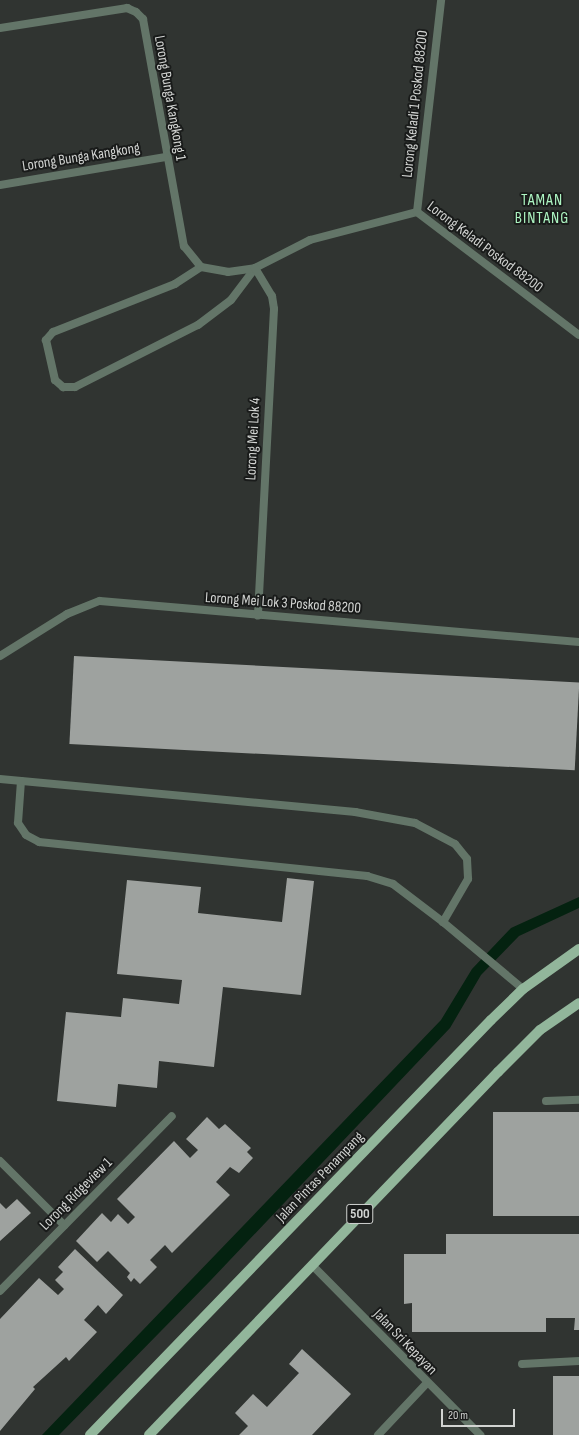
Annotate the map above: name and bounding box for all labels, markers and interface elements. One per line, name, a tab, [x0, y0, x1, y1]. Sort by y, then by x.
street label: Lorong Keladi 1 Poskod 88200	[398, 29, 432, 179]
street label: Lorong Bunga Kangkong 1	[150, 34, 190, 162]
street label: Lorong Bunga Kangkong	[21, 139, 141, 175]
district label: TAMAN BINTANG	[515, 191, 569, 229]
street label: Lorong Keladi Poskod 88200	[423, 198, 547, 296]
street label: Lorong Mei Lok 4	[242, 397, 264, 481]
street label: Lorong Mei Lok 3 Poskod 88200	[204, 589, 362, 617]
street label: Jalan Pintas Penampang	[272, 1128, 368, 1226]
street label: Lorong Ridgeview 1	[36, 1154, 116, 1234]
road number: 500	[346, 1202, 374, 1226]
street label: Jalan Sri Kepayan	[369, 1305, 441, 1379]
scale bar	[443, 1401, 517, 1427]
text: 20 m	[448, 1408, 468, 1423]

